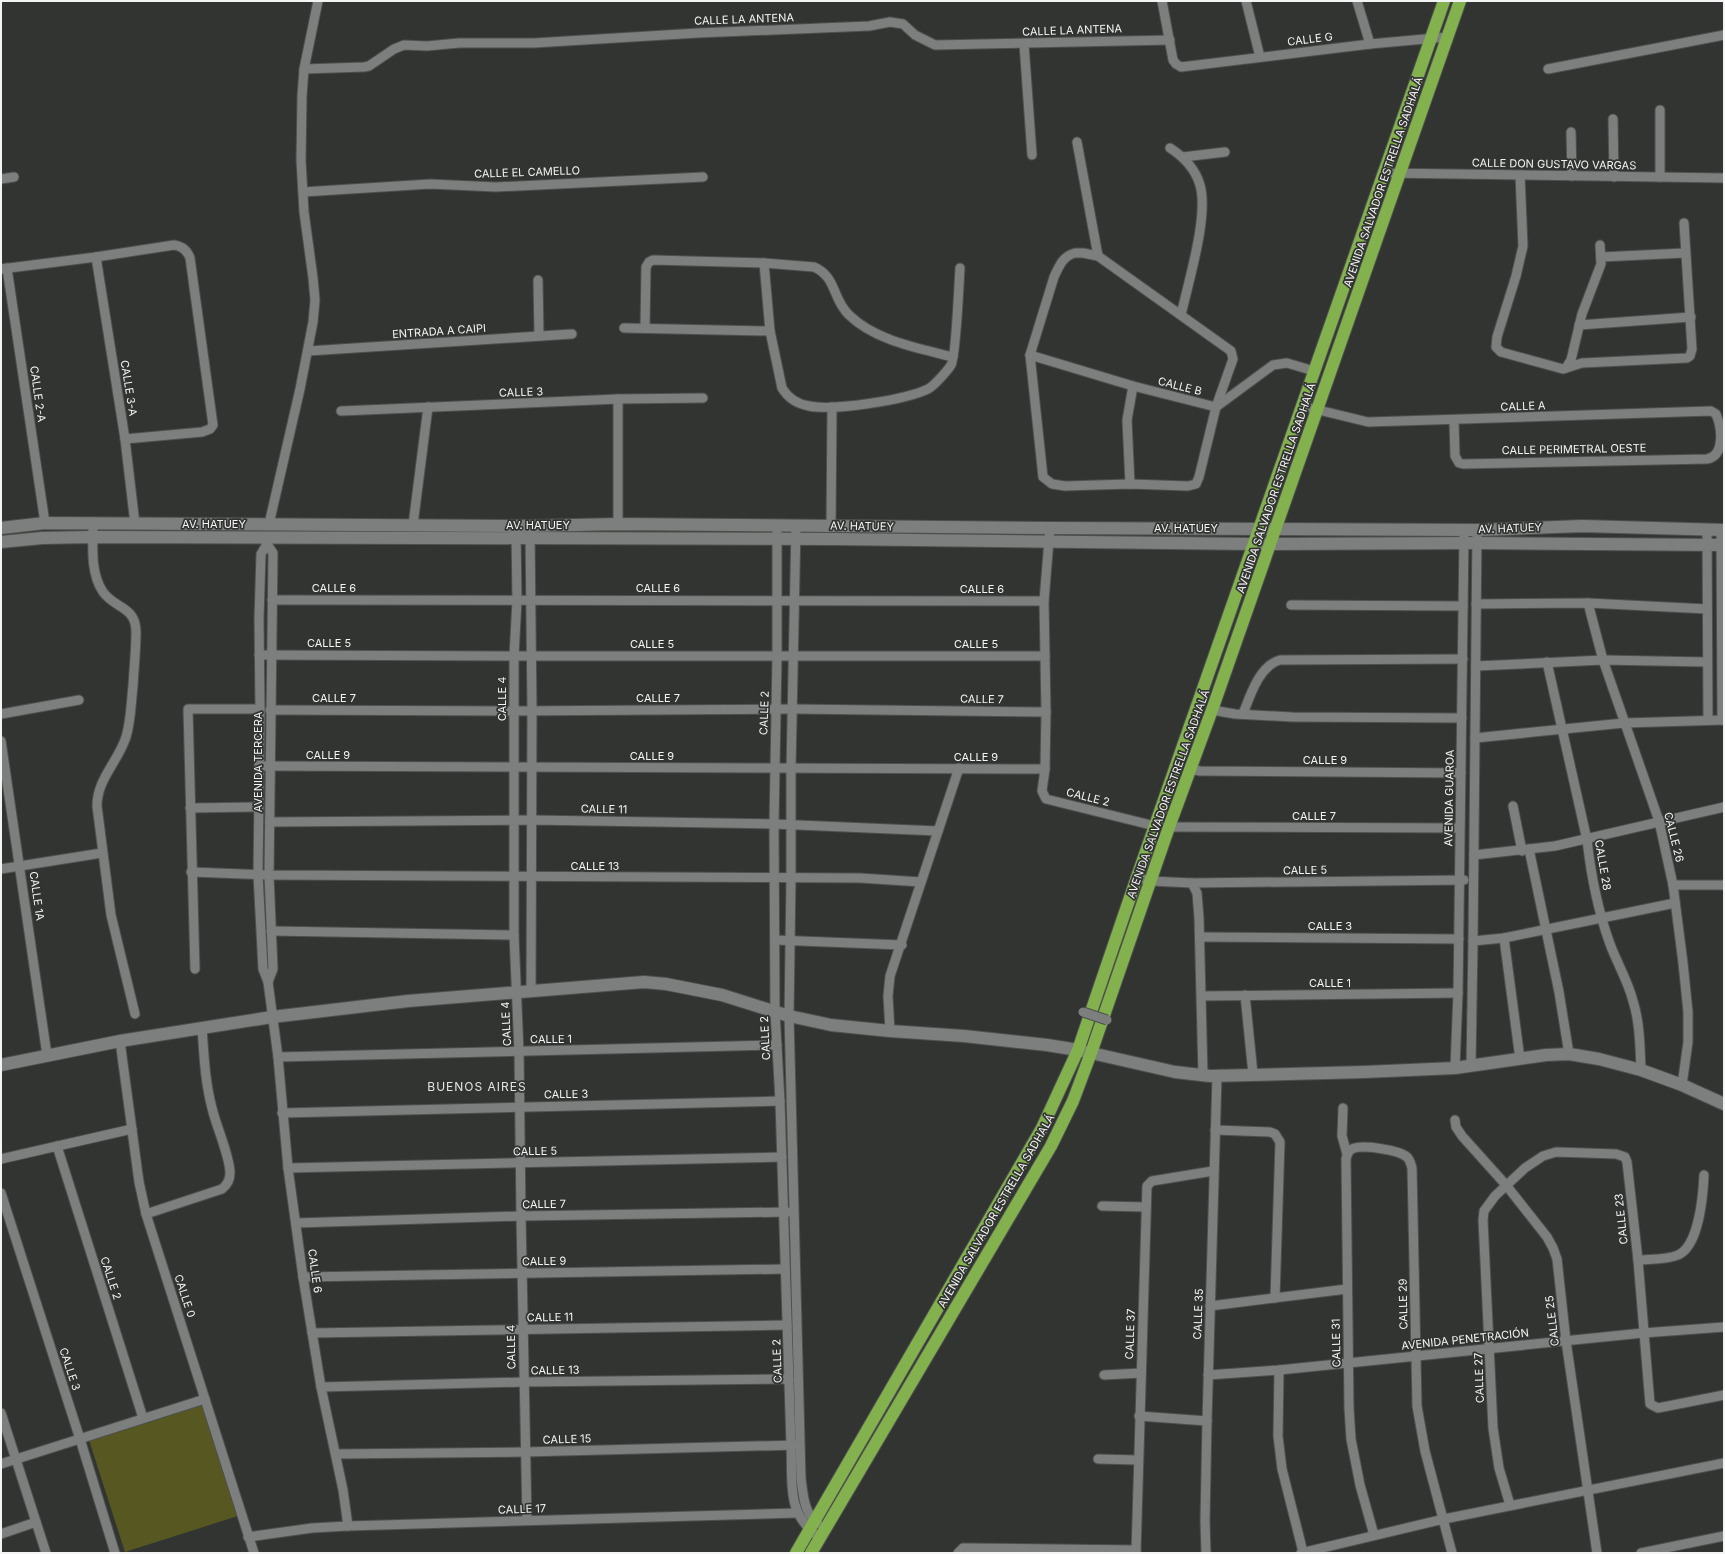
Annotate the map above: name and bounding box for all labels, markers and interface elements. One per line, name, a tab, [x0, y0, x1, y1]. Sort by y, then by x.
street label: CALLE LA ANTENA	[694, 10, 795, 28]
street label: CALLE LA ANTENA	[1022, 21, 1123, 39]
street label: CALLE G	[1286, 29, 1334, 49]
street label: AVENIDA SALVADOR ESTRELLA SADHALÁ	[1340, 75, 1426, 289]
street label: CALLE DON GUSTAVO VARGAS	[1472, 156, 1636, 172]
street label: CALLE EL CAMELLO	[474, 163, 580, 181]
street label: ENTRADA A CAIPI	[392, 321, 486, 341]
street label: CALLE 3-A	[118, 359, 140, 417]
street label: CALLE 2-A	[27, 365, 49, 423]
street label: CALLE B	[1157, 374, 1203, 398]
street label: AVENIDA SALVADOR ESTRELLA SADHALÁ	[1233, 381, 1319, 595]
street label: CALLE 3	[499, 384, 544, 400]
street label: CALLE A	[1500, 398, 1546, 414]
street label: CALLE PERIMETRAL OESTE	[1502, 441, 1646, 457]
street label: AV. HATUEY	[182, 517, 246, 531]
street label: AV. HATUEY	[506, 518, 570, 532]
street label: AV. HATUEY	[830, 518, 895, 534]
street label: AV. HATUEY	[1478, 520, 1543, 536]
street label: AV. HATUEY	[1154, 521, 1218, 535]
street label: CALLE 6	[312, 581, 356, 595]
street label: CALLE 6	[636, 581, 680, 595]
street label: CALLE 6	[960, 582, 1004, 596]
street label: CALLE 5	[307, 636, 351, 650]
street label: CALLE 5	[630, 637, 674, 651]
street label: CALLE 5	[954, 637, 998, 651]
street label: CALLE 4	[495, 677, 509, 721]
street label: AVENIDA SALVADOR ESTRELLA SADHALÁ	[1124, 687, 1213, 900]
street label: CALLE 7	[312, 691, 356, 705]
street label: CALLE 7	[636, 691, 680, 705]
street label: CALLE 2	[756, 691, 772, 735]
street label: CALLE 7	[960, 692, 1004, 706]
street label: AVENIDA TERCERA	[251, 711, 265, 812]
street label: CALLE 9	[306, 748, 350, 762]
street label: CALLE 9	[630, 749, 674, 763]
street label: AVENIDA GUAROA	[1441, 749, 1457, 847]
street label: CALLE 9	[954, 750, 998, 764]
street label: CALLE 9	[1303, 753, 1347, 767]
street label: CALLE 2	[1065, 785, 1111, 809]
street label: CALLE 11	[581, 802, 627, 816]
street label: CALLE 7	[1292, 809, 1336, 823]
street label: CALLE 26	[1661, 811, 1687, 864]
street label: CALLE 28	[1592, 839, 1614, 892]
street label: CALLE 13	[571, 859, 620, 873]
street label: CALLE 5	[1283, 863, 1328, 877]
street label: CALLE 1A	[27, 870, 47, 922]
street label: CALLE 3	[1308, 919, 1352, 933]
street label: CALLE 1	[1309, 976, 1351, 990]
street label: CALLE 4	[498, 1001, 514, 1047]
street label: CALLE 2	[757, 1016, 773, 1060]
street label: CALLE 1	[530, 1032, 572, 1046]
district label: BUENOS AIRES	[427, 1079, 527, 1094]
street label: CALLE 3	[544, 1087, 588, 1101]
street label: AVENIDA SALVADOR ESTRELLA SADHALÁ	[935, 1111, 1058, 1310]
street label: CALLE 5	[513, 1144, 558, 1158]
street label: CALLE 23	[1611, 1193, 1631, 1245]
street label: CALLE 7	[522, 1197, 566, 1211]
street label: CALLE 6	[305, 1248, 325, 1294]
street label: CALLE 9	[522, 1254, 566, 1268]
street label: CALLE 2	[98, 1255, 124, 1301]
street label: CALLE 0	[171, 1273, 199, 1319]
street label: CALLE 29	[1396, 1278, 1410, 1330]
street label: CALLE 35	[1190, 1288, 1206, 1340]
street label: CALLE 25	[1542, 1295, 1562, 1347]
street label: CALLE 37	[1122, 1308, 1138, 1360]
street label: CALLE 11	[527, 1310, 573, 1324]
street label: CALLE 31	[1329, 1318, 1343, 1368]
street label: CALLE 4	[504, 1325, 518, 1369]
street label: AVENIDA PENETRACIÓN	[1401, 1325, 1529, 1353]
street label: CALLE 2	[769, 1339, 785, 1383]
street label: CALLE 3	[56, 1346, 84, 1392]
street label: CALLE 27	[1471, 1353, 1487, 1403]
street label: CALLE 13	[530, 1363, 580, 1377]
street label: CALLE 15	[542, 1431, 592, 1447]
street label: CALLE 17	[498, 1501, 546, 1517]

